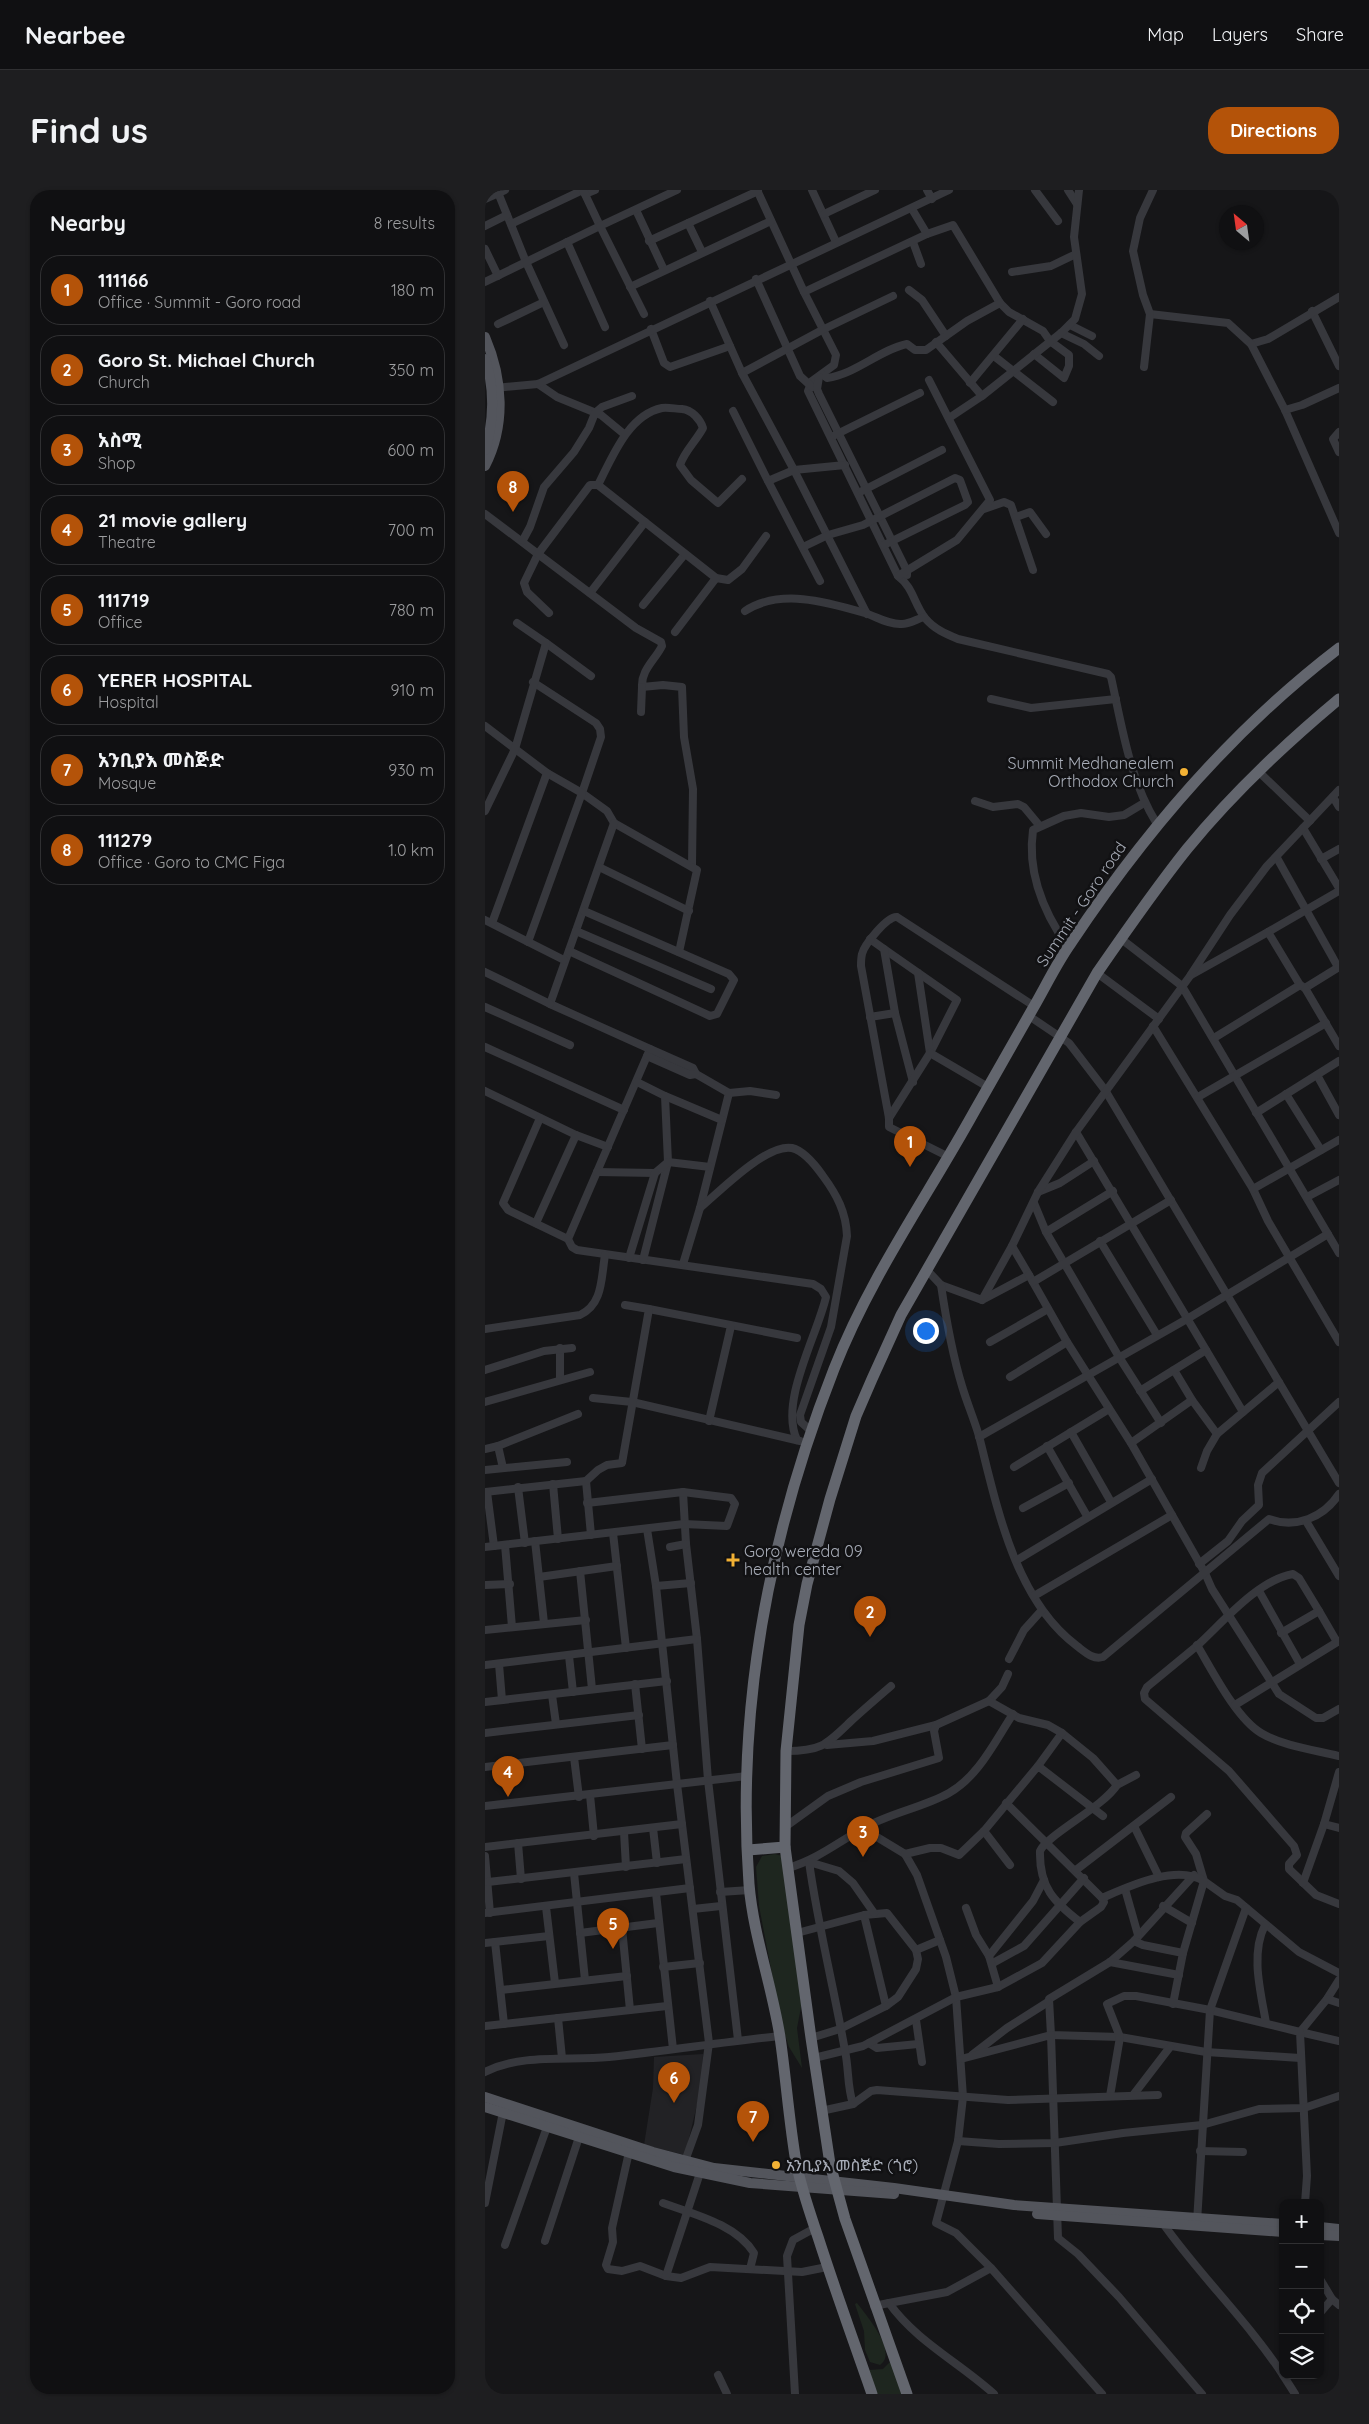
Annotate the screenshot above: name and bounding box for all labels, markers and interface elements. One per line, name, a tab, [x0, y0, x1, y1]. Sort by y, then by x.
text: Nearbee	[25, 20, 126, 50]
text: Map	[1147, 23, 1184, 46]
text: Layers	[1212, 23, 1268, 46]
text: Share	[1296, 23, 1344, 46]
button: Directions	[1208, 107, 1339, 154]
text: Find us	[30, 108, 148, 152]
north arrow	[1219, 205, 1264, 250]
text: Nearby	[50, 210, 126, 236]
text: 8 results	[374, 213, 435, 233]
text: 111166	[98, 268, 149, 292]
text: 1	[64, 280, 70, 300]
text: 180 m	[391, 280, 434, 300]
text: Office · Summit - Goro road	[98, 292, 301, 312]
text: Goro St. Michael Church	[98, 348, 315, 372]
text: 2	[62, 360, 72, 380]
text: 350 m	[388, 360, 434, 380]
text: Church	[98, 372, 150, 392]
text: አስሚ	[98, 428, 142, 452]
text: 3	[63, 440, 71, 460]
text: 600 m	[387, 440, 434, 460]
text: Shop	[98, 453, 135, 473]
pin: 8	[497, 471, 529, 512]
text: 21 movie gallery	[98, 508, 247, 532]
text: 4	[62, 520, 72, 540]
text: 700 m	[388, 520, 434, 540]
text: Theatre	[98, 532, 156, 552]
text: 111719	[98, 588, 150, 612]
text: 5	[62, 600, 72, 620]
text: 780 m	[389, 600, 434, 620]
text: Office	[98, 612, 143, 632]
text: YERER HOSPITAL	[98, 668, 252, 692]
text: 6	[63, 680, 71, 700]
text: 910 m	[391, 680, 434, 700]
text: Hospital	[98, 692, 159, 712]
text: አንቢያእ መስጅድ	[98, 748, 224, 772]
place label: Summit Medhanealem Orthodox Church	[1008, 753, 1174, 791]
text: 7	[63, 760, 71, 780]
text: 930 m	[388, 760, 434, 780]
marker: Summit Medhanealem Orthodox Church	[1178, 766, 1190, 778]
text: Mosque	[98, 773, 156, 793]
text: 111279	[98, 828, 152, 852]
street label: Summit - Goro road	[1032, 838, 1130, 970]
text: 8	[63, 840, 71, 860]
text: 1.0 km	[388, 840, 434, 860]
text: Office · Goro to CMC Figa	[98, 852, 285, 872]
pin: 1	[894, 1126, 926, 1167]
your location	[913, 1318, 939, 1344]
place label: Goro wereda 09 health center	[744, 1541, 863, 1579]
marker: Goro wereda 09 health center	[726, 1553, 740, 1567]
pin: 2	[854, 1596, 886, 1637]
pin: 4	[492, 1756, 524, 1797]
pin: 3	[847, 1816, 879, 1857]
pin: 5	[597, 1908, 629, 1949]
pin: 6	[658, 2062, 690, 2103]
pin: 7	[737, 2101, 769, 2142]
place label: አንቢያእ መስጅድ (ጎሮ)	[786, 2155, 918, 2175]
marker: አንቢያእ መስጅድ (ጎሮ)	[770, 2159, 782, 2171]
map controls	[1279, 2199, 1324, 2379]
button: +	[1279, 2199, 1324, 2244]
button: −	[1279, 2244, 1324, 2289]
button: locate	[1279, 2289, 1324, 2334]
button: layers	[1279, 2334, 1324, 2379]

